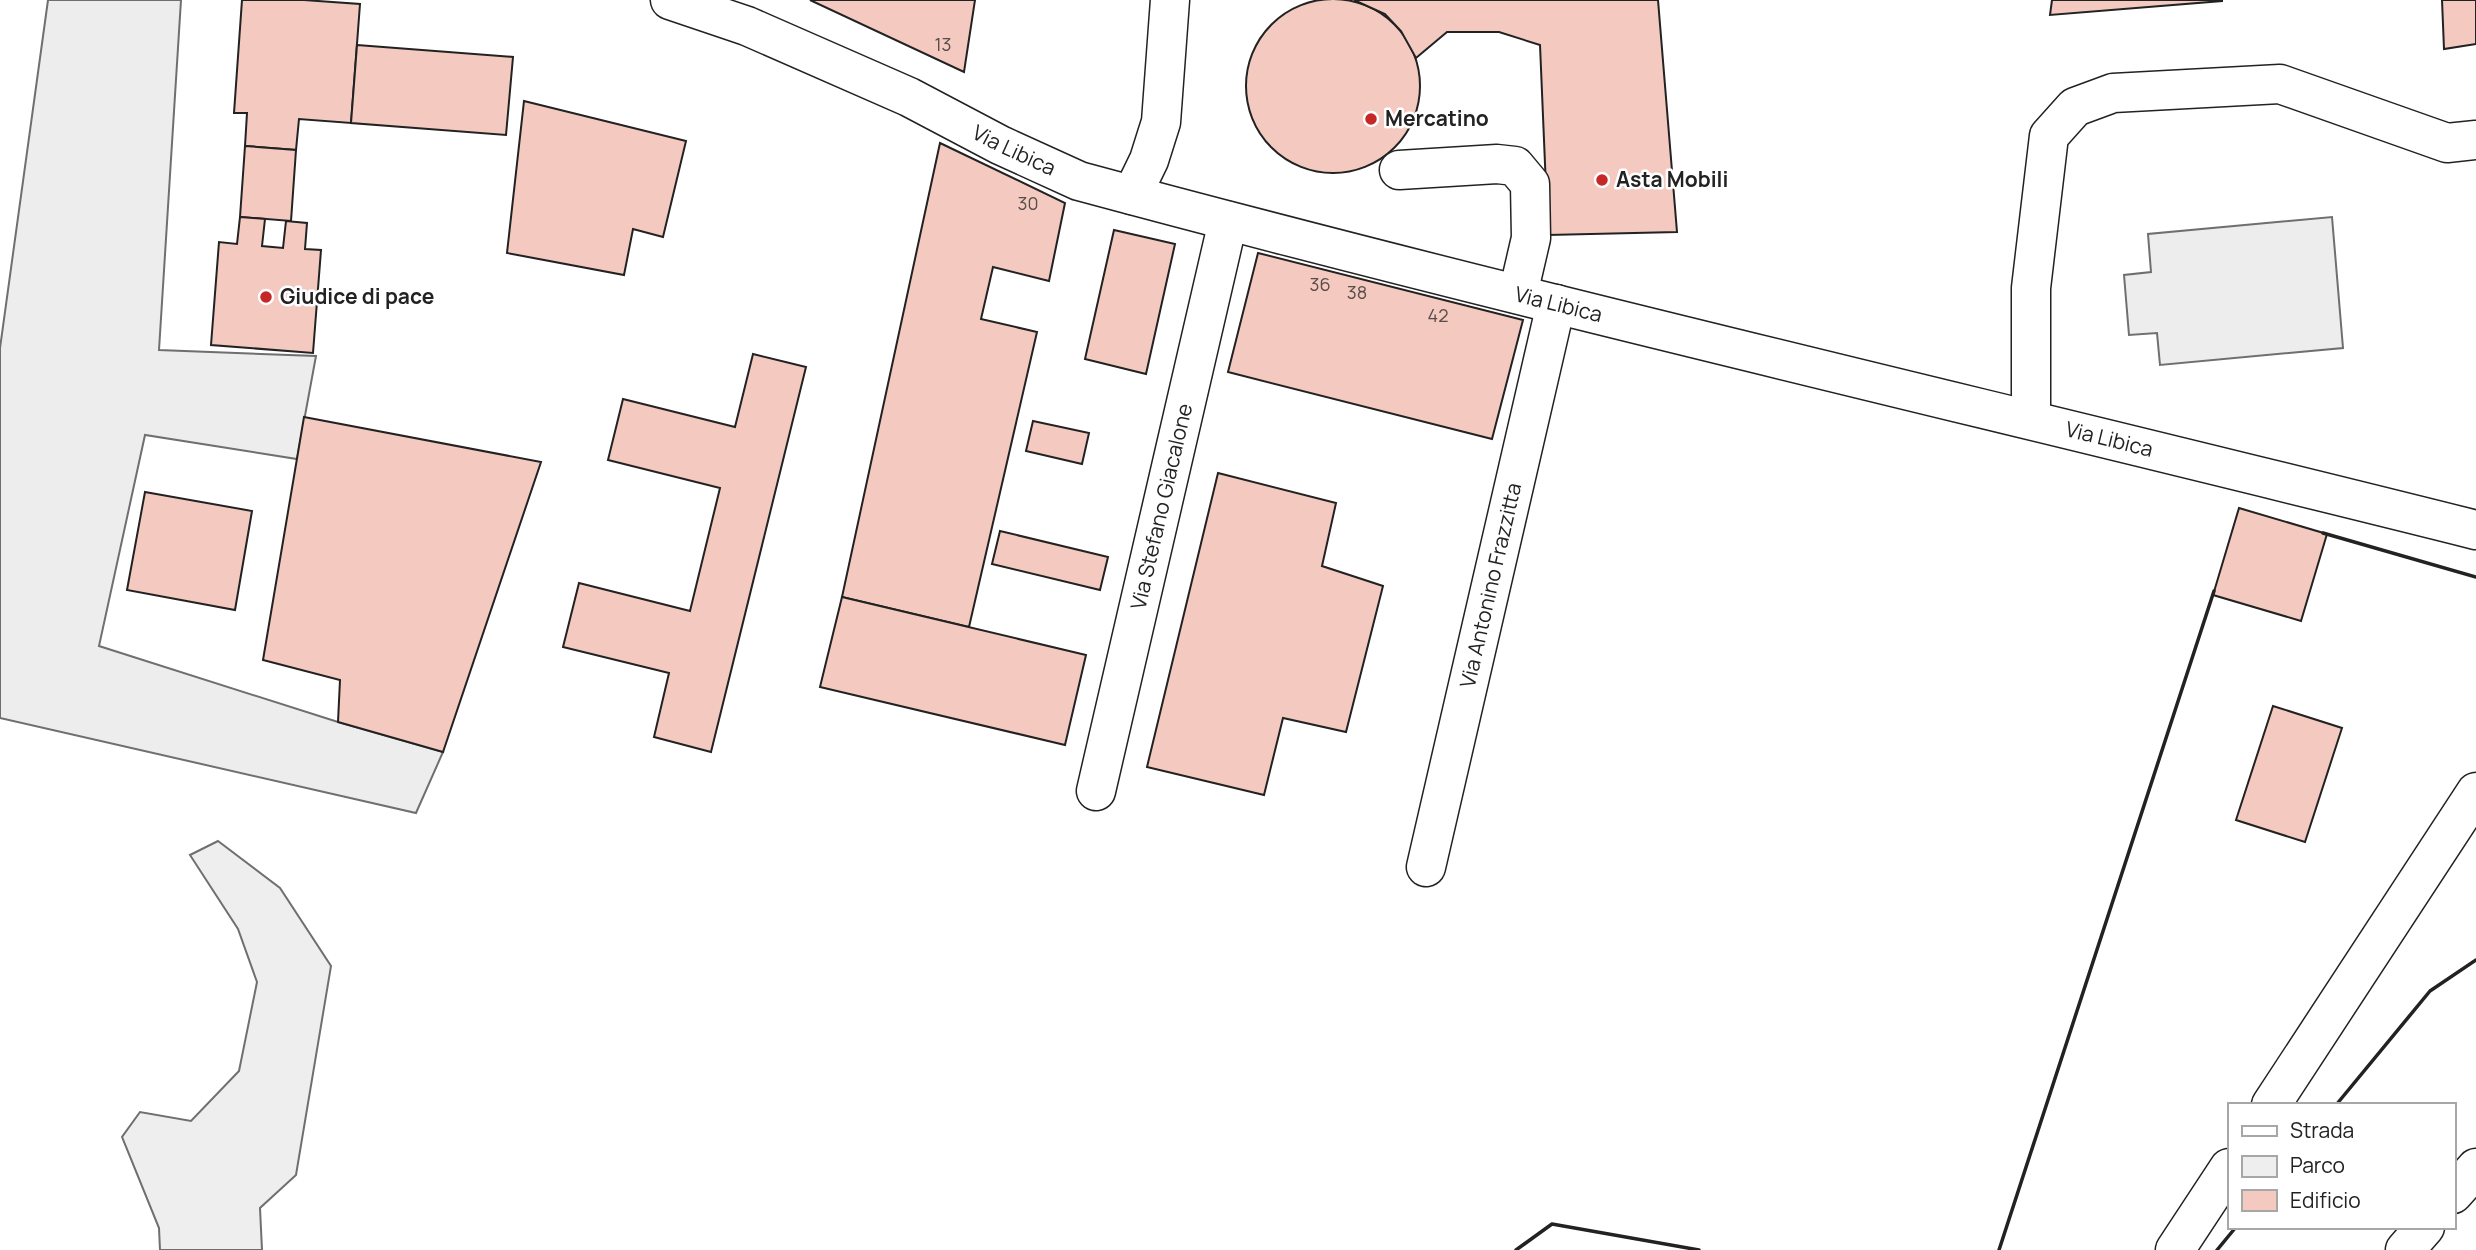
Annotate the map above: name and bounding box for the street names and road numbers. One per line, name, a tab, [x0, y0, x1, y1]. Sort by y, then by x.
street label: Via Libica	[968, 118, 1060, 182]
street label: Via Libica	[1512, 279, 1605, 328]
street label: Via Stefano Giacalone	[1123, 400, 1198, 612]
street label: Via Libica	[2063, 414, 2156, 463]
street label: Via Antonino Frazzitta	[1453, 480, 1527, 690]

